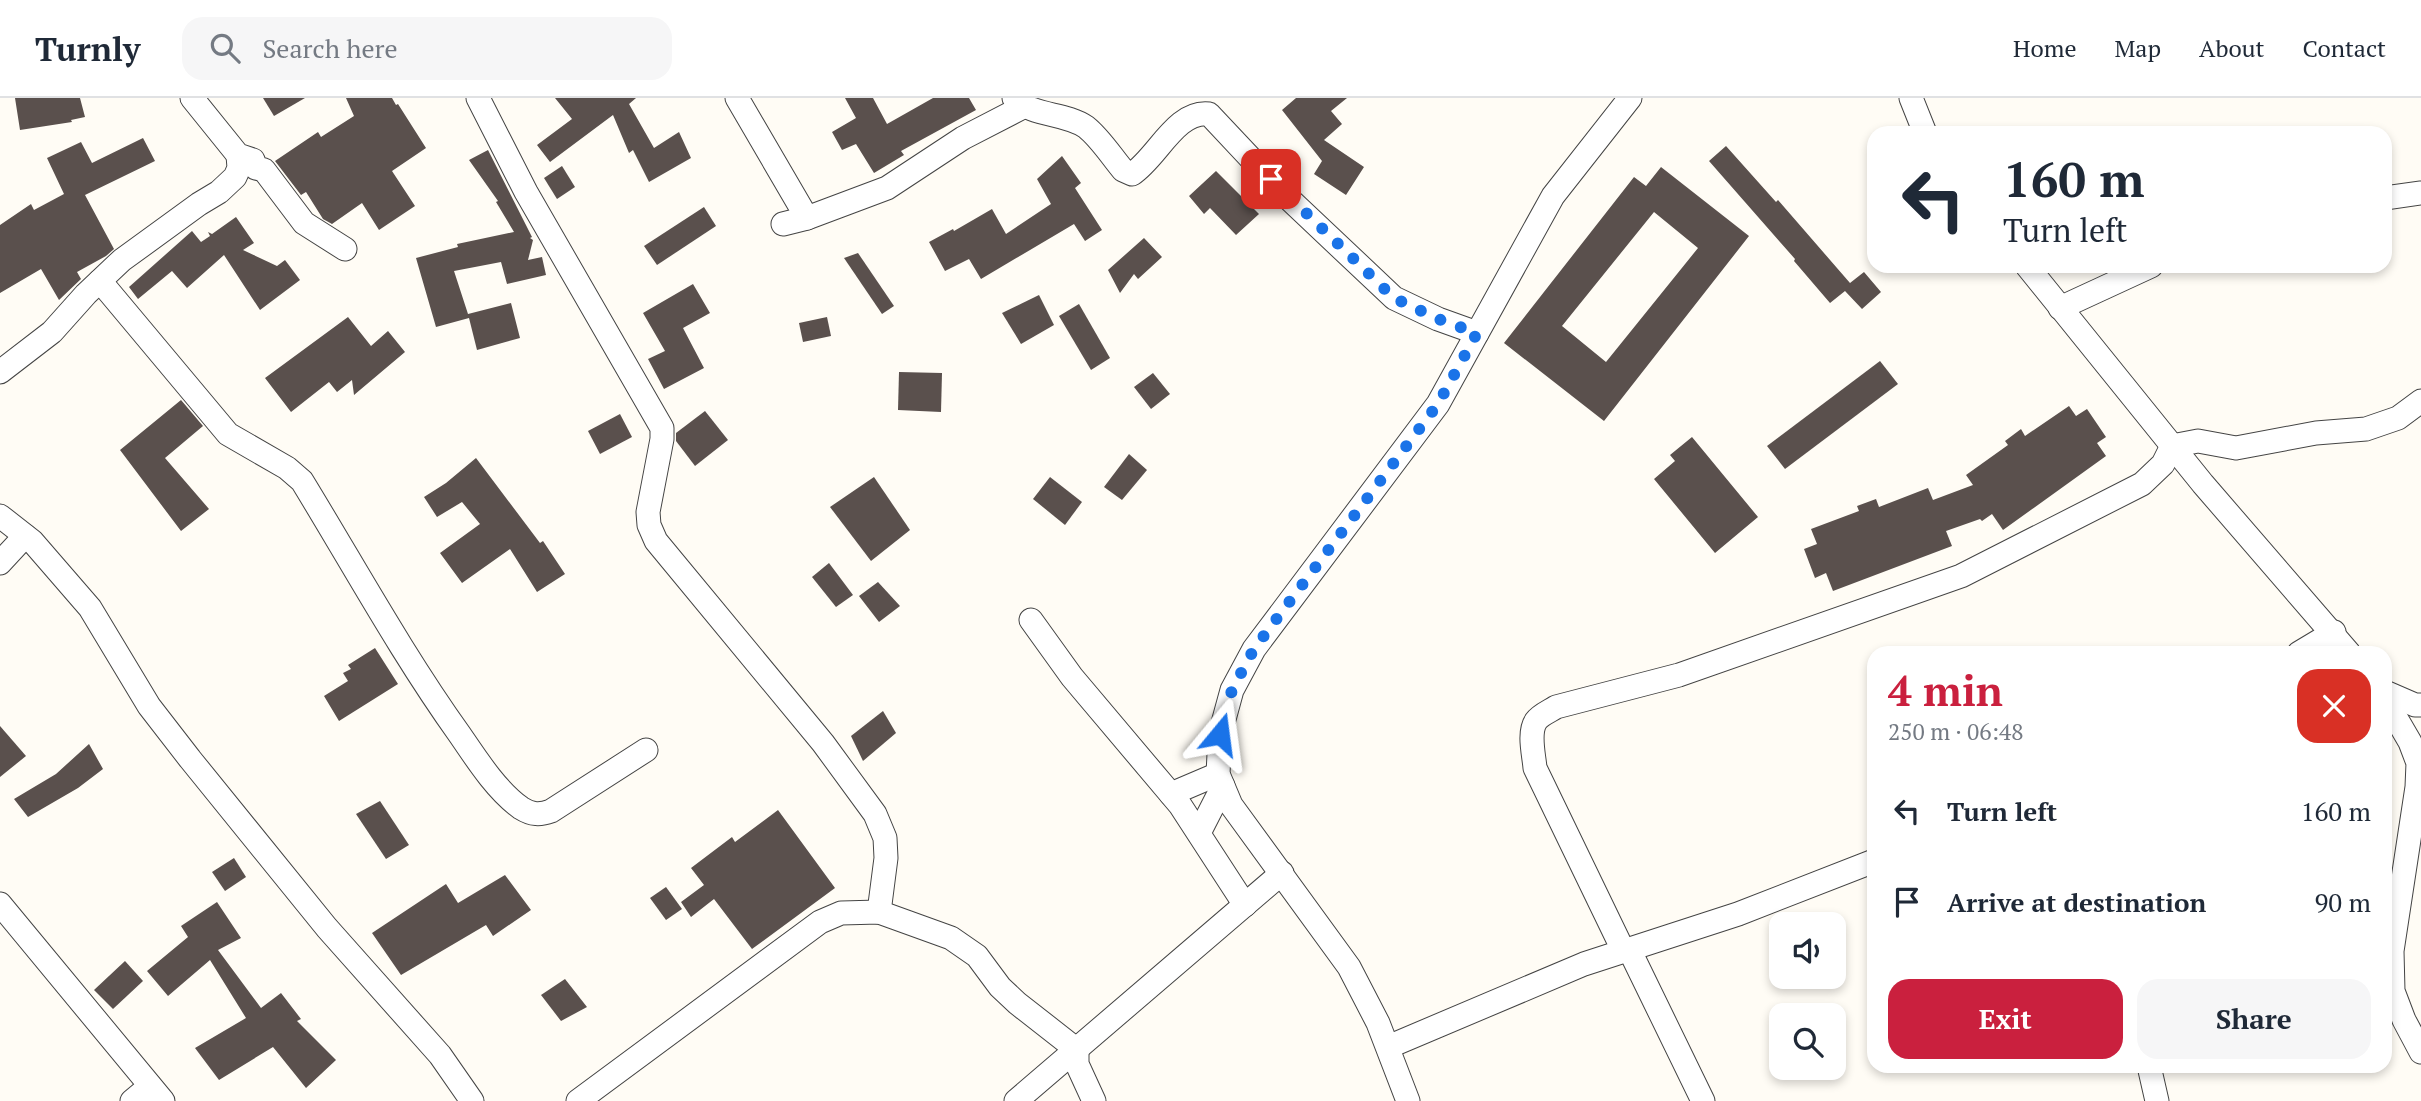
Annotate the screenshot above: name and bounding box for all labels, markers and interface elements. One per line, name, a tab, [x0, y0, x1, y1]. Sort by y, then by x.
search box	[182, 17, 672, 80]
text: Turnly	[35, 27, 140, 70]
icon: search	[206, 29, 244, 67]
text: Search here	[262, 31, 398, 65]
text: Home	[2013, 32, 2077, 64]
text: Map	[2115, 32, 2161, 64]
text: About	[2199, 32, 2265, 64]
text: Contact	[2303, 32, 2386, 64]
text: 160 m	[2003, 146, 2145, 211]
pin	[1241, 149, 1301, 209]
icon: left	[1888, 154, 1979, 245]
icon: arrive	[1252, 160, 1290, 198]
text: Turn left	[2003, 209, 2127, 251]
text: 4 min	[1888, 662, 2003, 718]
button: close	[2297, 669, 2371, 743]
position arrow	[1183, 697, 1257, 771]
text: 250 m · 06:48	[1888, 716, 2023, 747]
icon: left	[1888, 792, 1926, 830]
text: Turn left	[1947, 794, 2057, 828]
text: 160 m	[2301, 794, 2371, 828]
icon: arrive	[1888, 883, 1926, 921]
text: Arrive at destination	[1947, 885, 2206, 919]
text: 90 m	[2315, 885, 2371, 919]
map controls	[1769, 912, 1846, 1080]
button: sound	[1769, 912, 1846, 989]
button: Exit	[1888, 979, 2123, 1059]
button: Share	[2137, 979, 2371, 1059]
button: search	[1769, 1003, 1846, 1080]

